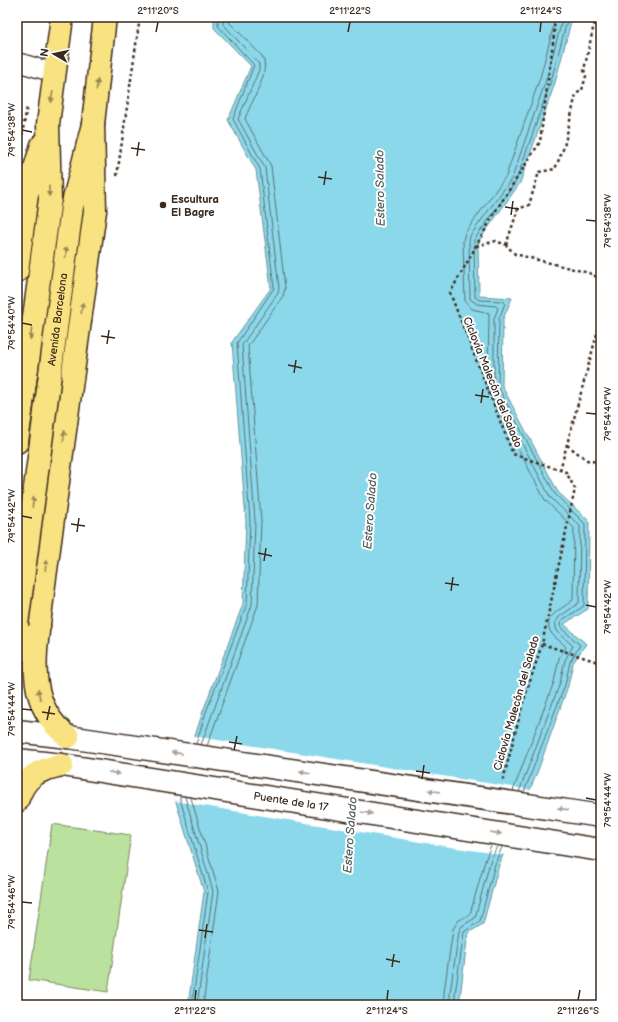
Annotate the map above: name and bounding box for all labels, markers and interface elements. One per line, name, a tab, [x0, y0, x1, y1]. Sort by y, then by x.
text: 2°11'20"S	[137, 5, 179, 17]
text: 2°11'22"S	[329, 5, 371, 17]
text: 2°11'24"S	[520, 5, 562, 17]
north arrow	[34, 34, 74, 74]
text: N	[38, 47, 52, 58]
one-way arrow	[94, 79, 100, 91]
one-way arrow	[49, 91, 55, 103]
text: 79°54'38"W	[6, 103, 18, 157]
water label: Estero Salado	[372, 150, 389, 226]
one-way arrow	[46, 185, 53, 197]
place label: Escultura El Bagre	[171, 193, 219, 219]
text: 79°54'38"W	[602, 194, 614, 248]
marker: Escultura El Bagre	[158, 200, 168, 210]
one-way arrow	[63, 246, 69, 258]
street label: Avenida Barcelona	[45, 272, 70, 367]
text: 79°54'40"W	[6, 296, 18, 350]
one-way arrow	[79, 302, 85, 314]
street label: Ciclovía Malecón del Salado	[460, 315, 525, 449]
one-way arrow	[28, 328, 35, 340]
text: 79°54'40"W	[602, 387, 614, 441]
one-way arrow	[61, 430, 67, 442]
water label: Estero Salado	[360, 472, 381, 550]
text: 79°54'42"W	[6, 489, 18, 543]
one-way arrow	[30, 496, 36, 508]
one-way arrow	[43, 559, 49, 571]
text: 79°54'42"W	[602, 580, 614, 634]
street label: Ciclovía Malecón del Salado	[491, 634, 542, 772]
text: 79°54'44"W	[6, 682, 18, 736]
one-way arrow	[36, 688, 42, 700]
one-way arrow	[171, 750, 183, 756]
one-way arrow	[299, 769, 311, 775]
one-way arrow	[108, 770, 121, 776]
text: 79°54'44"W	[602, 773, 614, 827]
one-way arrow	[428, 788, 440, 794]
street label: Puente de la 17	[253, 789, 330, 814]
water label: Estero Salado	[340, 796, 361, 874]
one-way arrow	[557, 806, 569, 812]
one-way arrow	[361, 810, 373, 816]
one-way arrow	[490, 830, 502, 836]
text: 79°54'46"W	[6, 875, 18, 929]
text: 2°11'22"S	[174, 1005, 216, 1017]
text: 2°11'24"S	[366, 1005, 408, 1017]
text: 2°11'26"S	[557, 1005, 599, 1017]

